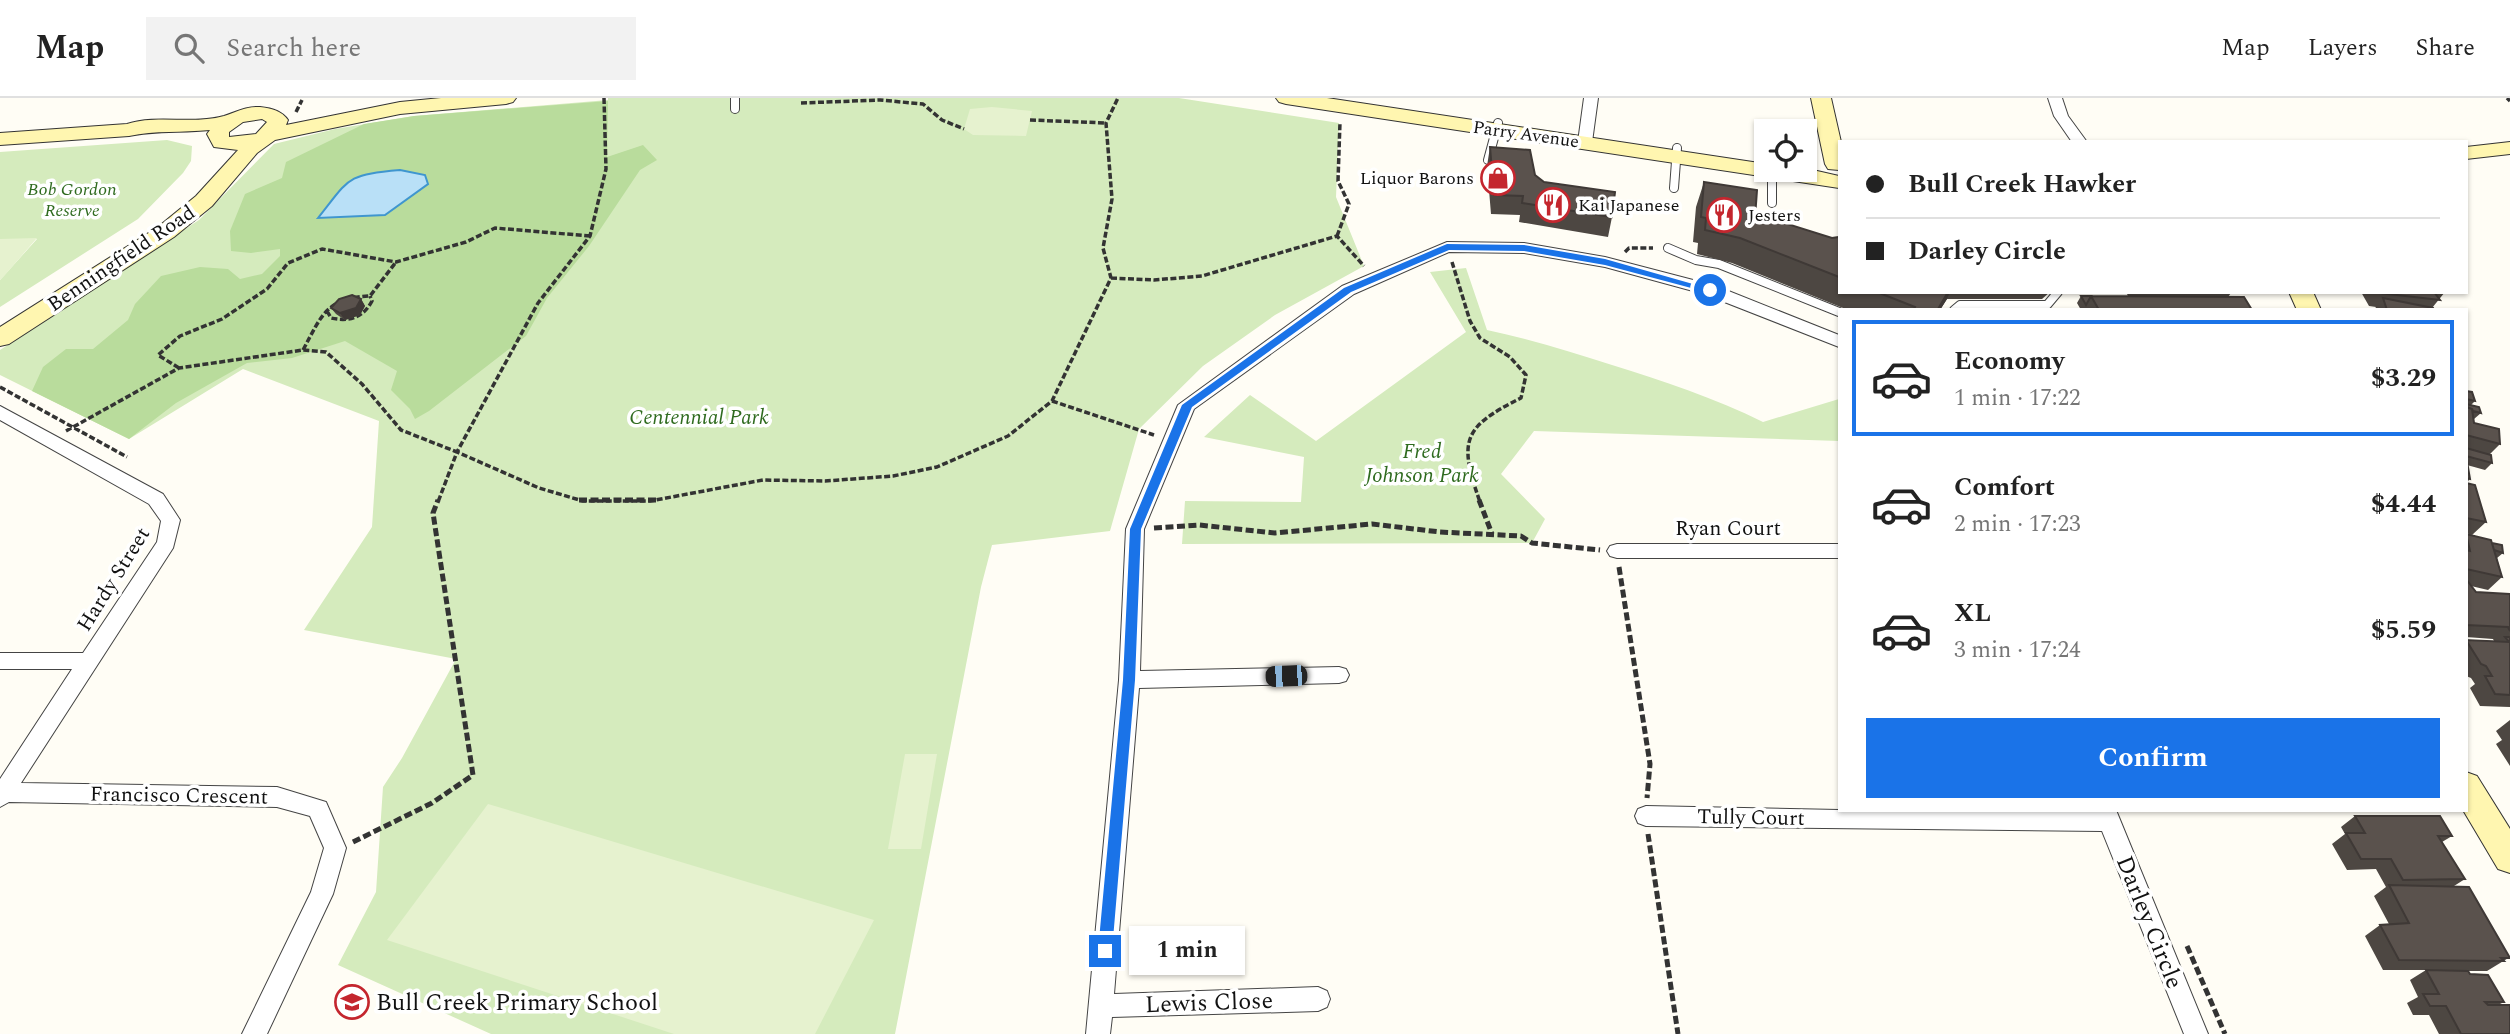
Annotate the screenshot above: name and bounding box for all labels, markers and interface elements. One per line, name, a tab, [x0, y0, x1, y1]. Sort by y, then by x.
search box	[146, 17, 636, 80]
text: Map	[35, 23, 104, 73]
text: Search here	[226, 28, 361, 68]
icon: search	[170, 29, 208, 67]
text: Map	[2221, 30, 2270, 66]
text: Layers	[2308, 30, 2378, 66]
text: Share	[2416, 30, 2475, 66]
street label: Parry Avenue	[1471, 114, 1581, 155]
map controls	[1754, 119, 1817, 182]
button: locate	[1754, 119, 1817, 182]
shop icon: Liquor Barons	[1479, 159, 1517, 197]
text: Bull Creek Hawker	[1908, 164, 2136, 204]
place label: Liquor Barons	[1360, 165, 1474, 192]
park label: Bob Gordon Reserve	[27, 176, 117, 224]
restaurant icon: Kai Japanese	[1534, 186, 1572, 224]
place label: Kai Japanese	[1578, 192, 1680, 219]
restaurant icon: Jesters	[1705, 196, 1743, 234]
street label: Benningfield Road	[41, 197, 202, 320]
place label: Jesters	[1748, 202, 1801, 229]
text: Darley Circle	[1908, 231, 2066, 271]
route start	[1694, 274, 1726, 306]
text: Economy	[1954, 341, 2064, 381]
icon: car	[1870, 347, 1933, 410]
text: $3.29	[2371, 358, 2436, 398]
text: 1 min · 17:22	[1954, 381, 2081, 416]
park label: Centennial Park	[629, 402, 769, 434]
park label: Fred Johnson Park	[1363, 436, 1479, 492]
text: Comfort	[1954, 467, 2055, 507]
icon: car	[1870, 473, 1933, 536]
text: $4.44	[2371, 484, 2436, 524]
text: 2 min · 17:23	[1954, 507, 2081, 542]
street label: Ryan Court	[1675, 513, 1781, 545]
street label: Hardy Street	[69, 521, 159, 638]
text: XL	[1954, 593, 1991, 633]
icon: car	[1870, 599, 1933, 662]
text: $5.59	[2371, 610, 2436, 650]
text: 3 min · 17:24	[1954, 633, 2081, 668]
car	[1265, 665, 1308, 687]
button: Confirm	[1866, 718, 2440, 798]
street label: Francisco Crescent	[90, 778, 268, 814]
street label: Tully Court	[1697, 801, 1805, 835]
street label: Darley Circle	[2106, 850, 2192, 994]
callout: 1 min	[1130, 926, 1245, 976]
text: 1 min	[1156, 933, 1218, 968]
route end	[1089, 935, 1121, 967]
school or university icon: Bull Creek Primary School	[333, 983, 371, 1021]
street label: Lewis Close	[1144, 983, 1274, 1023]
place label: Bull Creek Primary School	[376, 985, 658, 1021]

